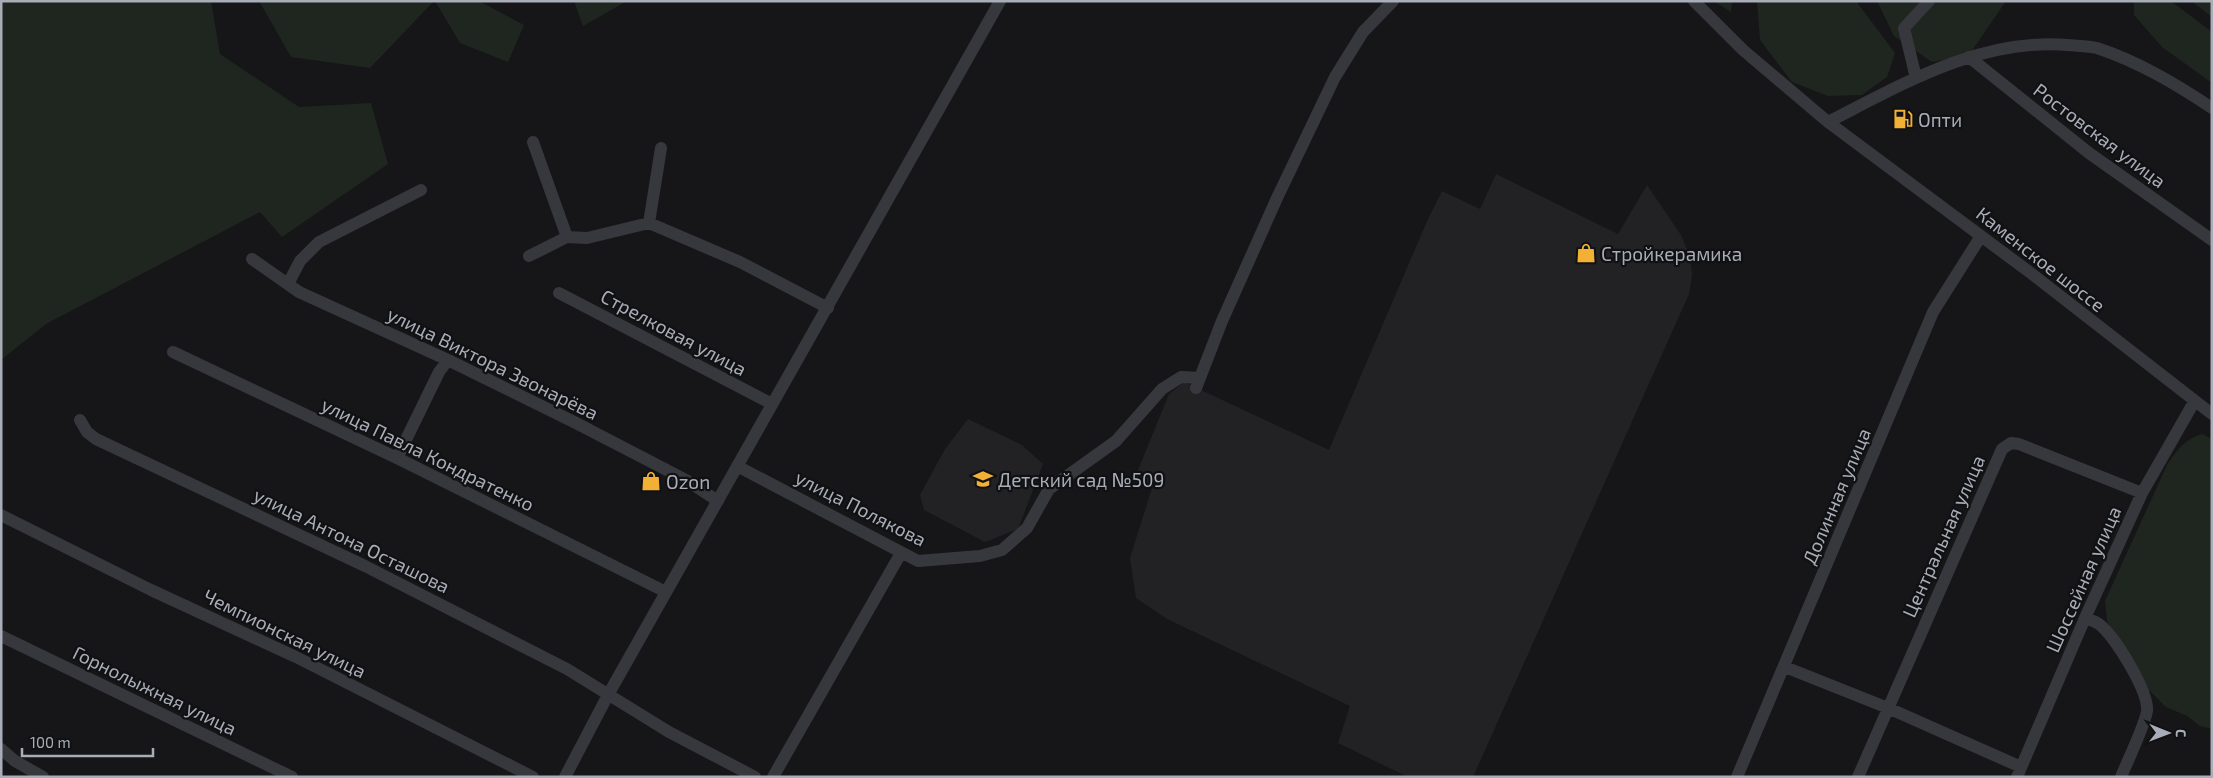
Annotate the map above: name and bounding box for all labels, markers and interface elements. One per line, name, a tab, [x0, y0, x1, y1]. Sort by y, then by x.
street label: Ростовская улица	[2029, 78, 2171, 193]
fuel station icon: Опти	[1892, 108, 1914, 130]
place label: Опти	[1918, 108, 1962, 131]
street label: Каменское шоссе	[1972, 202, 2110, 316]
shop icon: Стройкерамика	[1575, 242, 1597, 264]
place label: Стройкерамика	[1601, 242, 1742, 265]
street label: Стрелковая улица	[597, 284, 751, 381]
street label: улица Виктора Звонарёва	[383, 302, 602, 425]
street label: улица Павла Кондратенко	[317, 392, 538, 516]
street label: Долинная улица	[1797, 424, 1876, 568]
street label: Центральная улица	[1897, 451, 1990, 621]
street label: улица Полякова	[791, 465, 930, 552]
school or university icon: Детский сад №509	[972, 468, 994, 490]
place label: Детский сад №509	[998, 468, 1164, 491]
shop icon: Ozon	[640, 470, 662, 492]
place label: Ozon	[666, 470, 710, 493]
street label: улица Антона Осташова	[250, 483, 454, 598]
street label: Шоссейная улица	[2040, 502, 2126, 656]
street label: Чемпионская улица	[200, 584, 370, 683]
street label: Горнолыжная улица	[69, 640, 241, 740]
north arrow	[2143, 708, 2193, 758]
scale bar	[22, 726, 154, 758]
text: С	[2173, 729, 2190, 738]
text: 100 m	[30, 733, 71, 751]

